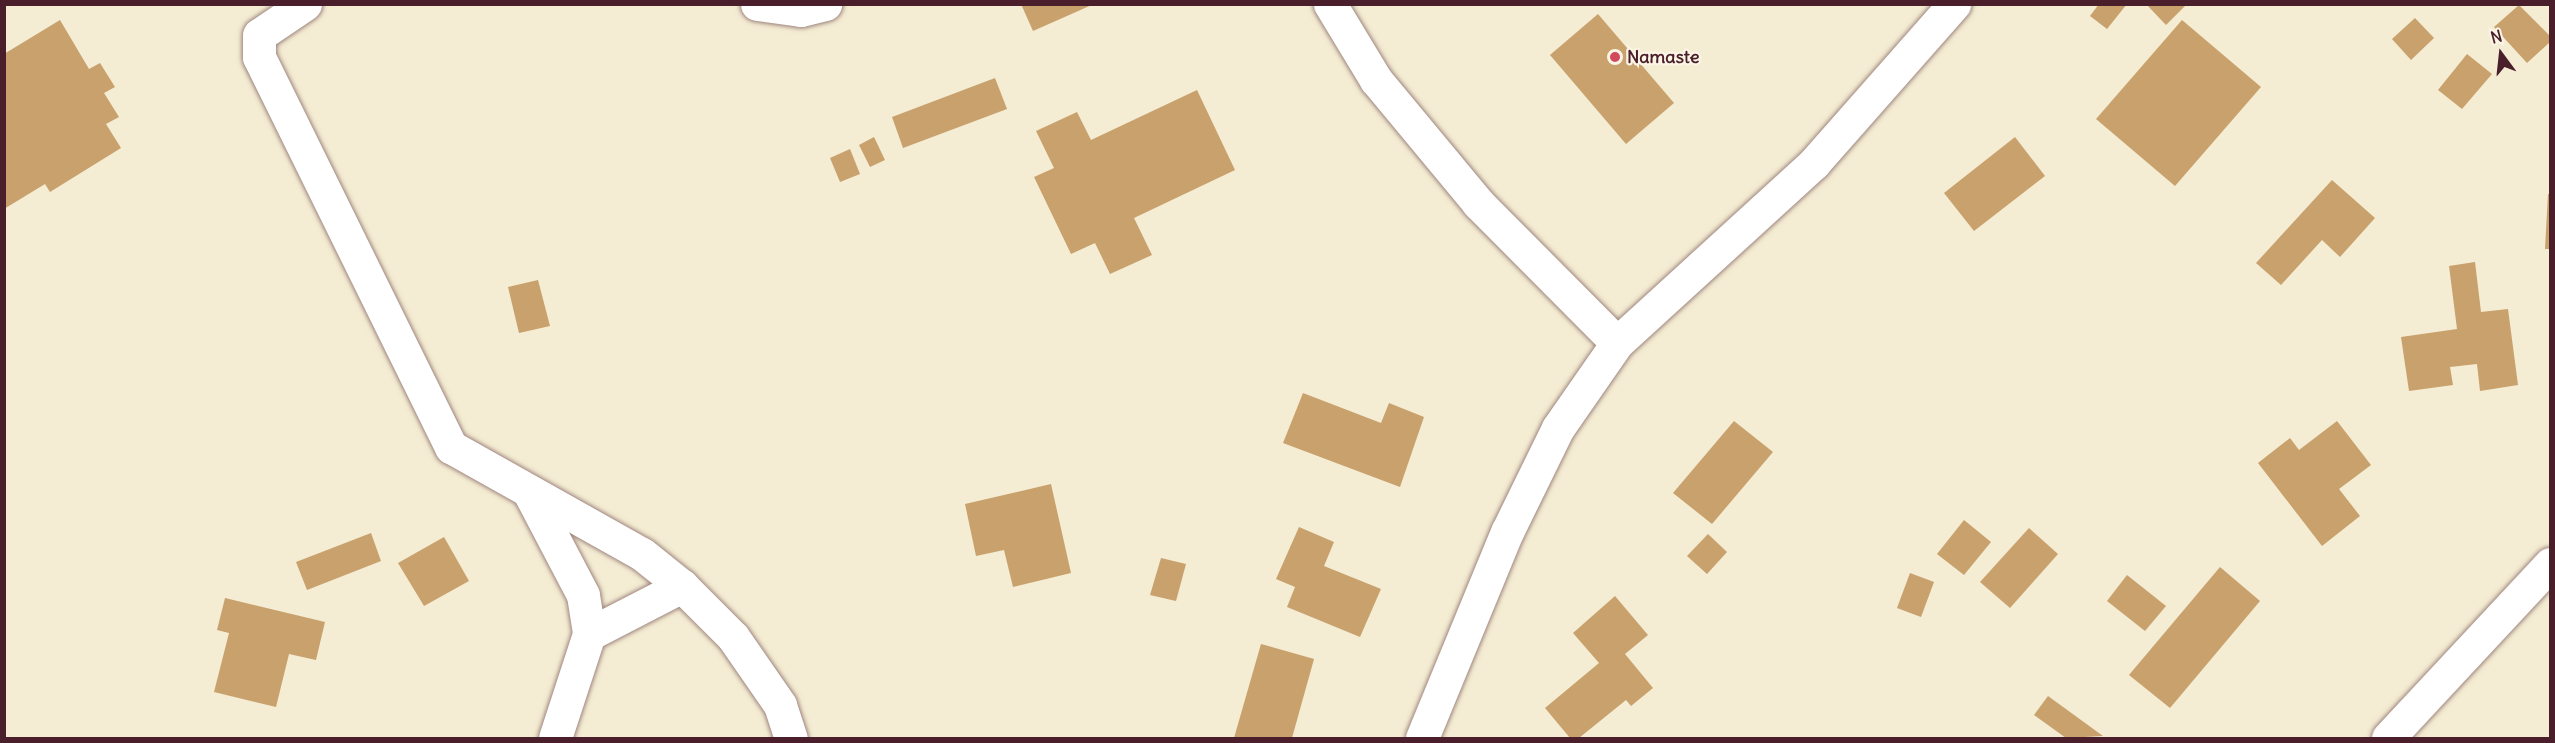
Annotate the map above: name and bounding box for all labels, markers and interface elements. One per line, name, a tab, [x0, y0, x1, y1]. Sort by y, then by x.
north arrow	[2471, 24, 2531, 84]
text: N	[2488, 26, 2504, 48]
place label: Namaste	[1627, 46, 1699, 68]
marker: Namaste	[1608, 50, 1622, 64]

